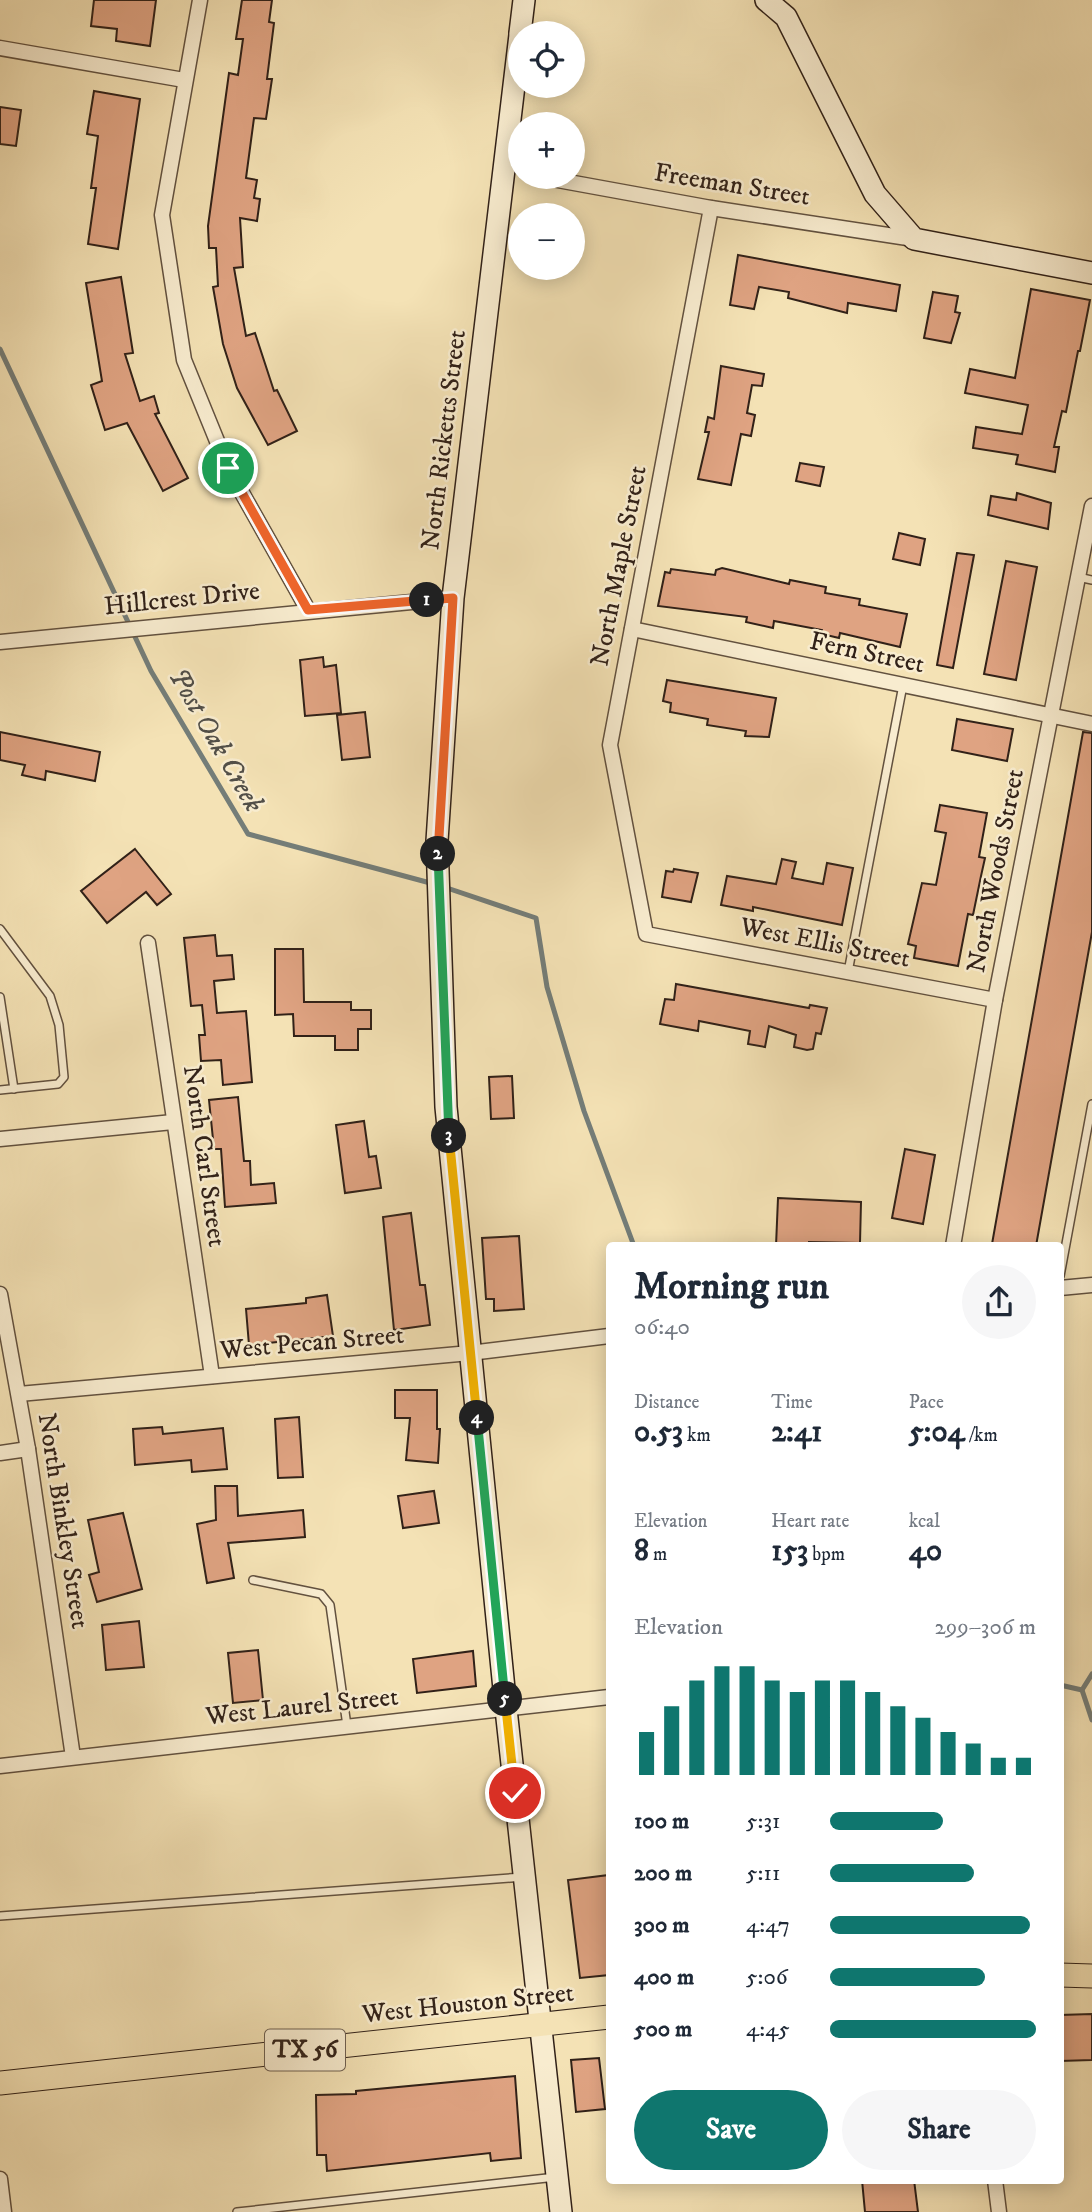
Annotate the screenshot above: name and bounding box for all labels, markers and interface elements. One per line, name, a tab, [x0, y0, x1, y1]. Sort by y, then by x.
map controls	[508, 21, 585, 280]
button: locate	[508, 21, 585, 98]
button: +	[508, 112, 585, 189]
street label: Freeman Street	[652, 156, 812, 214]
button: −	[508, 203, 585, 280]
street label: North Ricketts Street	[414, 328, 474, 552]
pin	[198, 438, 258, 498]
icon: arrive	[209, 449, 247, 487]
street label: North Maple Street	[583, 463, 655, 669]
street label: Hillcrest Drive	[103, 574, 261, 624]
pin: 1	[410, 582, 444, 618]
text: 1	[423, 588, 430, 611]
street label: Fern Street	[807, 625, 927, 681]
water label: Post Oak Creek	[161, 662, 272, 819]
street label: North Woods Street	[960, 766, 1032, 976]
pin: 2	[420, 836, 456, 872]
text: 2	[433, 842, 442, 865]
street label: West Ellis Street	[736, 910, 913, 976]
street label: North Carl Street	[175, 1063, 233, 1249]
pin: 3	[432, 1118, 466, 1154]
text: 3	[445, 1124, 452, 1147]
text: Morning run	[634, 1263, 829, 1311]
button: share	[962, 1265, 1036, 1339]
text: 06:40	[634, 1313, 690, 1342]
street label: West Pecan Street	[218, 1319, 405, 1368]
text: Distance	[634, 1391, 699, 1414]
text: Time	[771, 1391, 813, 1414]
text: Pace	[909, 1391, 944, 1414]
pin: 4	[460, 1400, 494, 1436]
text: 4	[471, 1406, 482, 1429]
street label: North Binkley Street	[30, 1411, 96, 1631]
text: 0.53	[634, 1414, 683, 1451]
text: 2:41	[771, 1414, 822, 1451]
text: 5:04	[909, 1414, 965, 1451]
text: km	[683, 1424, 711, 1447]
text: /km	[965, 1424, 998, 1447]
text: Elevation	[634, 1510, 708, 1533]
text: Heart rate	[771, 1510, 849, 1533]
text: kcal	[909, 1510, 940, 1533]
text: 8	[634, 1533, 649, 1570]
text: 153	[771, 1533, 808, 1570]
text: 40	[909, 1533, 942, 1570]
text: m	[649, 1543, 667, 1566]
text: bpm	[808, 1543, 845, 1566]
text: Elevation	[634, 1613, 723, 1642]
text: 299–306 m	[934, 1613, 1036, 1642]
street label: West Laurel Street	[203, 1680, 400, 1734]
pin: 5	[488, 1682, 522, 1716]
text: 5	[500, 1687, 509, 1710]
pin	[485, 1763, 545, 1823]
icon: check	[496, 1774, 534, 1812]
text: 100 m	[634, 1807, 689, 1836]
text: 5:31	[746, 1807, 780, 1836]
text: 200 m	[634, 1859, 692, 1888]
text: 5:11	[746, 1859, 780, 1888]
text: 300 m	[634, 1911, 690, 1940]
text: 4:47	[746, 1911, 790, 1940]
text: 400 m	[634, 1963, 694, 1992]
text: 5:06	[746, 1963, 788, 1992]
street label: West Houston Street	[359, 1976, 576, 2032]
text: 500 m	[634, 2015, 692, 2044]
text: 4:45	[746, 2015, 790, 2044]
road number: TX 56	[265, 2029, 345, 2070]
button: Save	[634, 2090, 828, 2170]
button: Share	[842, 2090, 1036, 2170]

